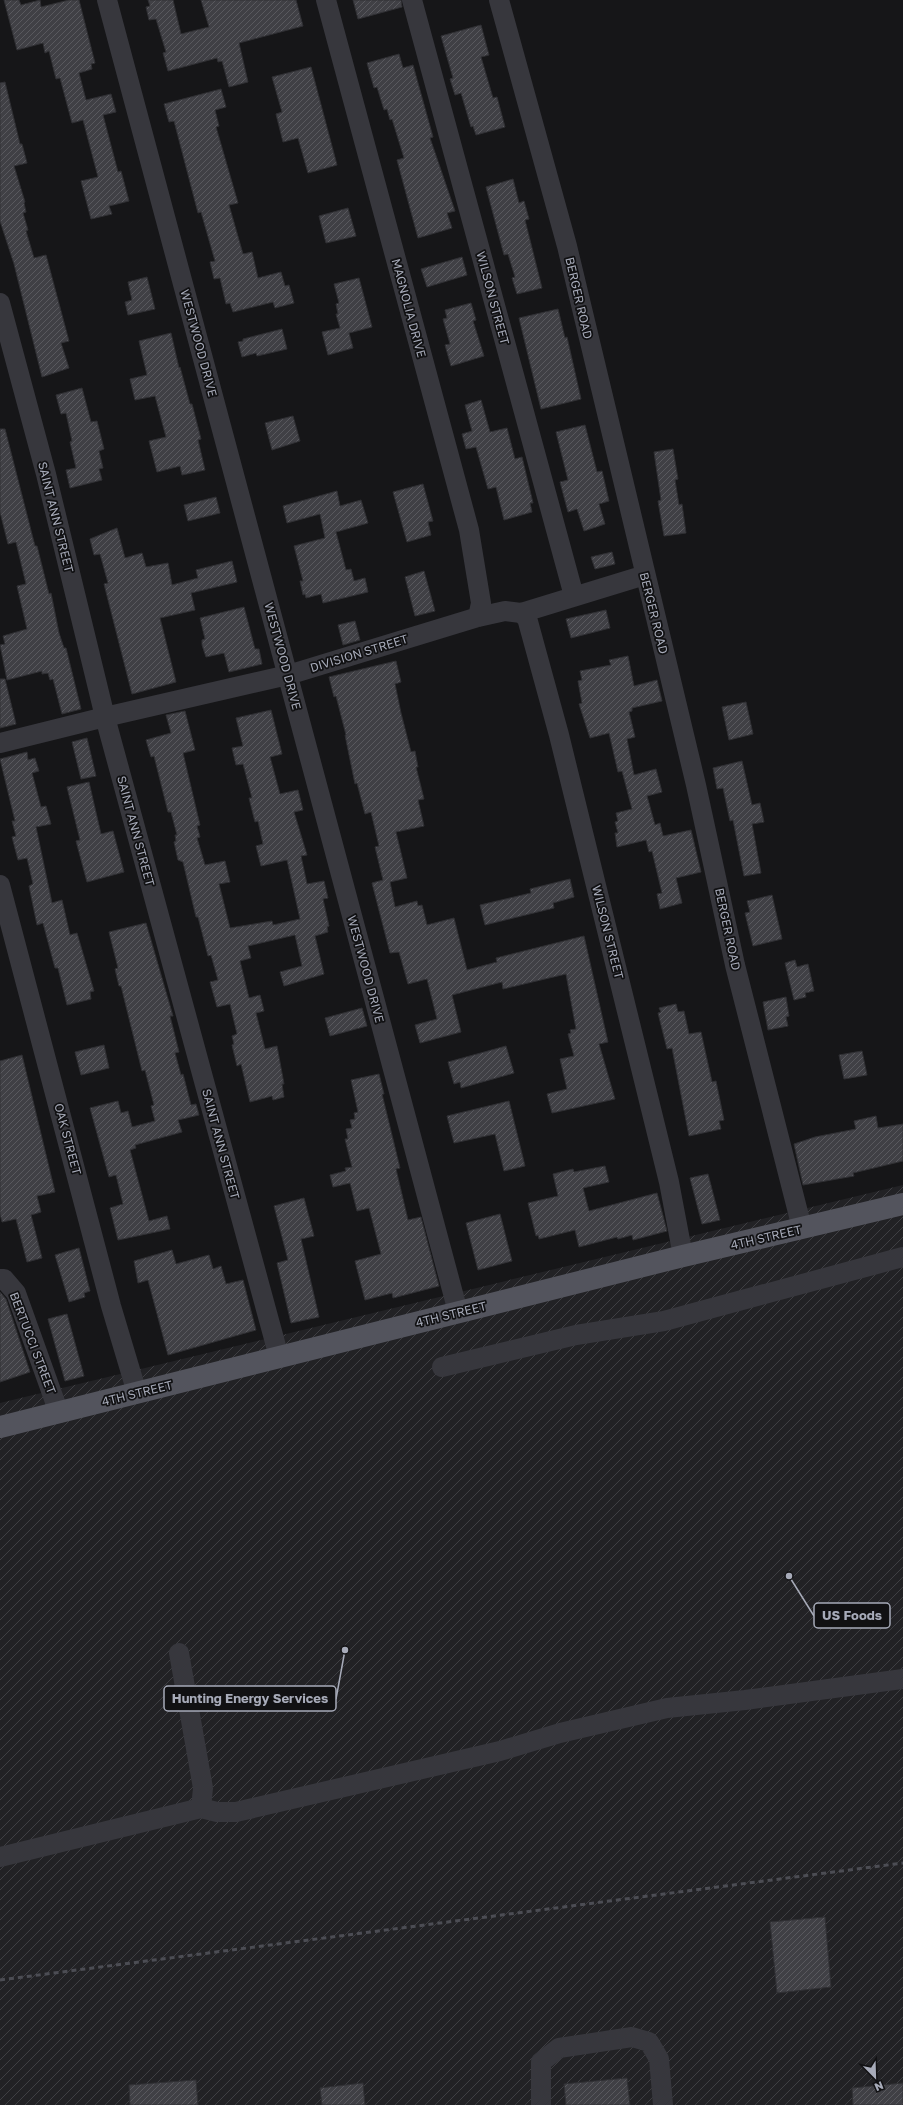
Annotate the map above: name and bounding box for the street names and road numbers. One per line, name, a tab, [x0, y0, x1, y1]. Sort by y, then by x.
street label: WILSON STREET	[473, 250, 513, 347]
street label: BERGER ROAD	[562, 256, 596, 340]
street label: MAGNOLIA DRIVE	[389, 257, 429, 359]
street label: WESTWOOD DRIVE	[177, 288, 221, 398]
street label: SAINT ANN STREET	[35, 460, 77, 574]
street label: BERGER ROAD	[637, 571, 671, 655]
street label: WESTWOOD DRIVE	[261, 601, 305, 711]
street label: DIVISION STREET	[308, 631, 410, 675]
street label: SAINT ANN STREET	[114, 774, 158, 888]
street label: WILSON STREET	[589, 884, 627, 981]
street label: BERGER ROAD	[712, 887, 744, 971]
street label: WESTWOOD DRIVE	[344, 914, 388, 1024]
street label: SAINT ANN STREET	[199, 1087, 243, 1201]
street label: OAK STREET	[51, 1102, 85, 1177]
street label: 4TH STREET	[729, 1221, 803, 1252]
street label: BERTUCCI STREET	[7, 1290, 60, 1397]
street label: 4TH STREET	[414, 1298, 488, 1330]
street label: 4TH STREET	[100, 1377, 174, 1409]

